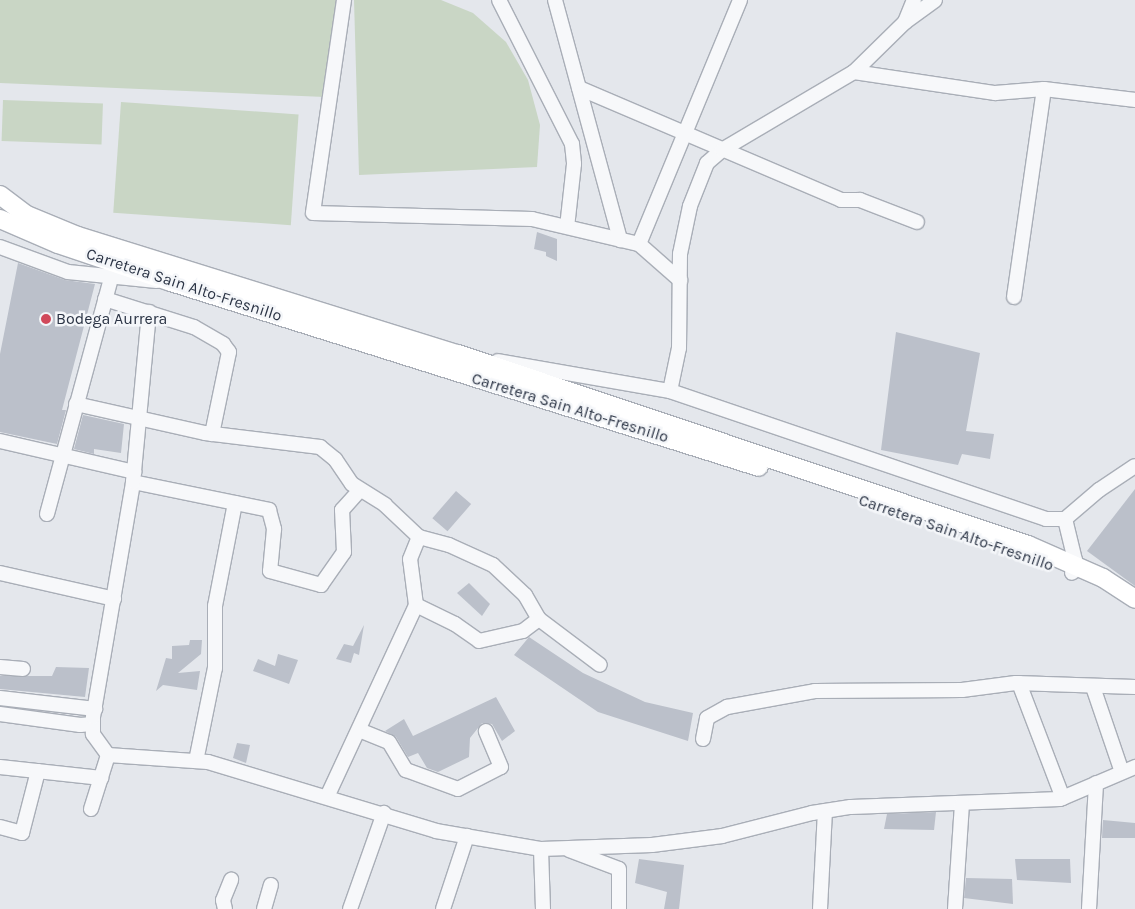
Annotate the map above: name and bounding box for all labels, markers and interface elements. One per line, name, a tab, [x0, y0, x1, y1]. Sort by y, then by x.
street label: Carretera Sain Alto-Fresnillo	[84, 244, 284, 326]
place label: Bodega Aurrera	[56, 309, 167, 329]
marker: Bodega Aurrera	[40, 313, 52, 325]
street label: Carretera Sain Alto-Fresnillo	[469, 369, 671, 447]
street label: Carretera Sain Alto-Fresnillo	[856, 491, 1056, 575]

